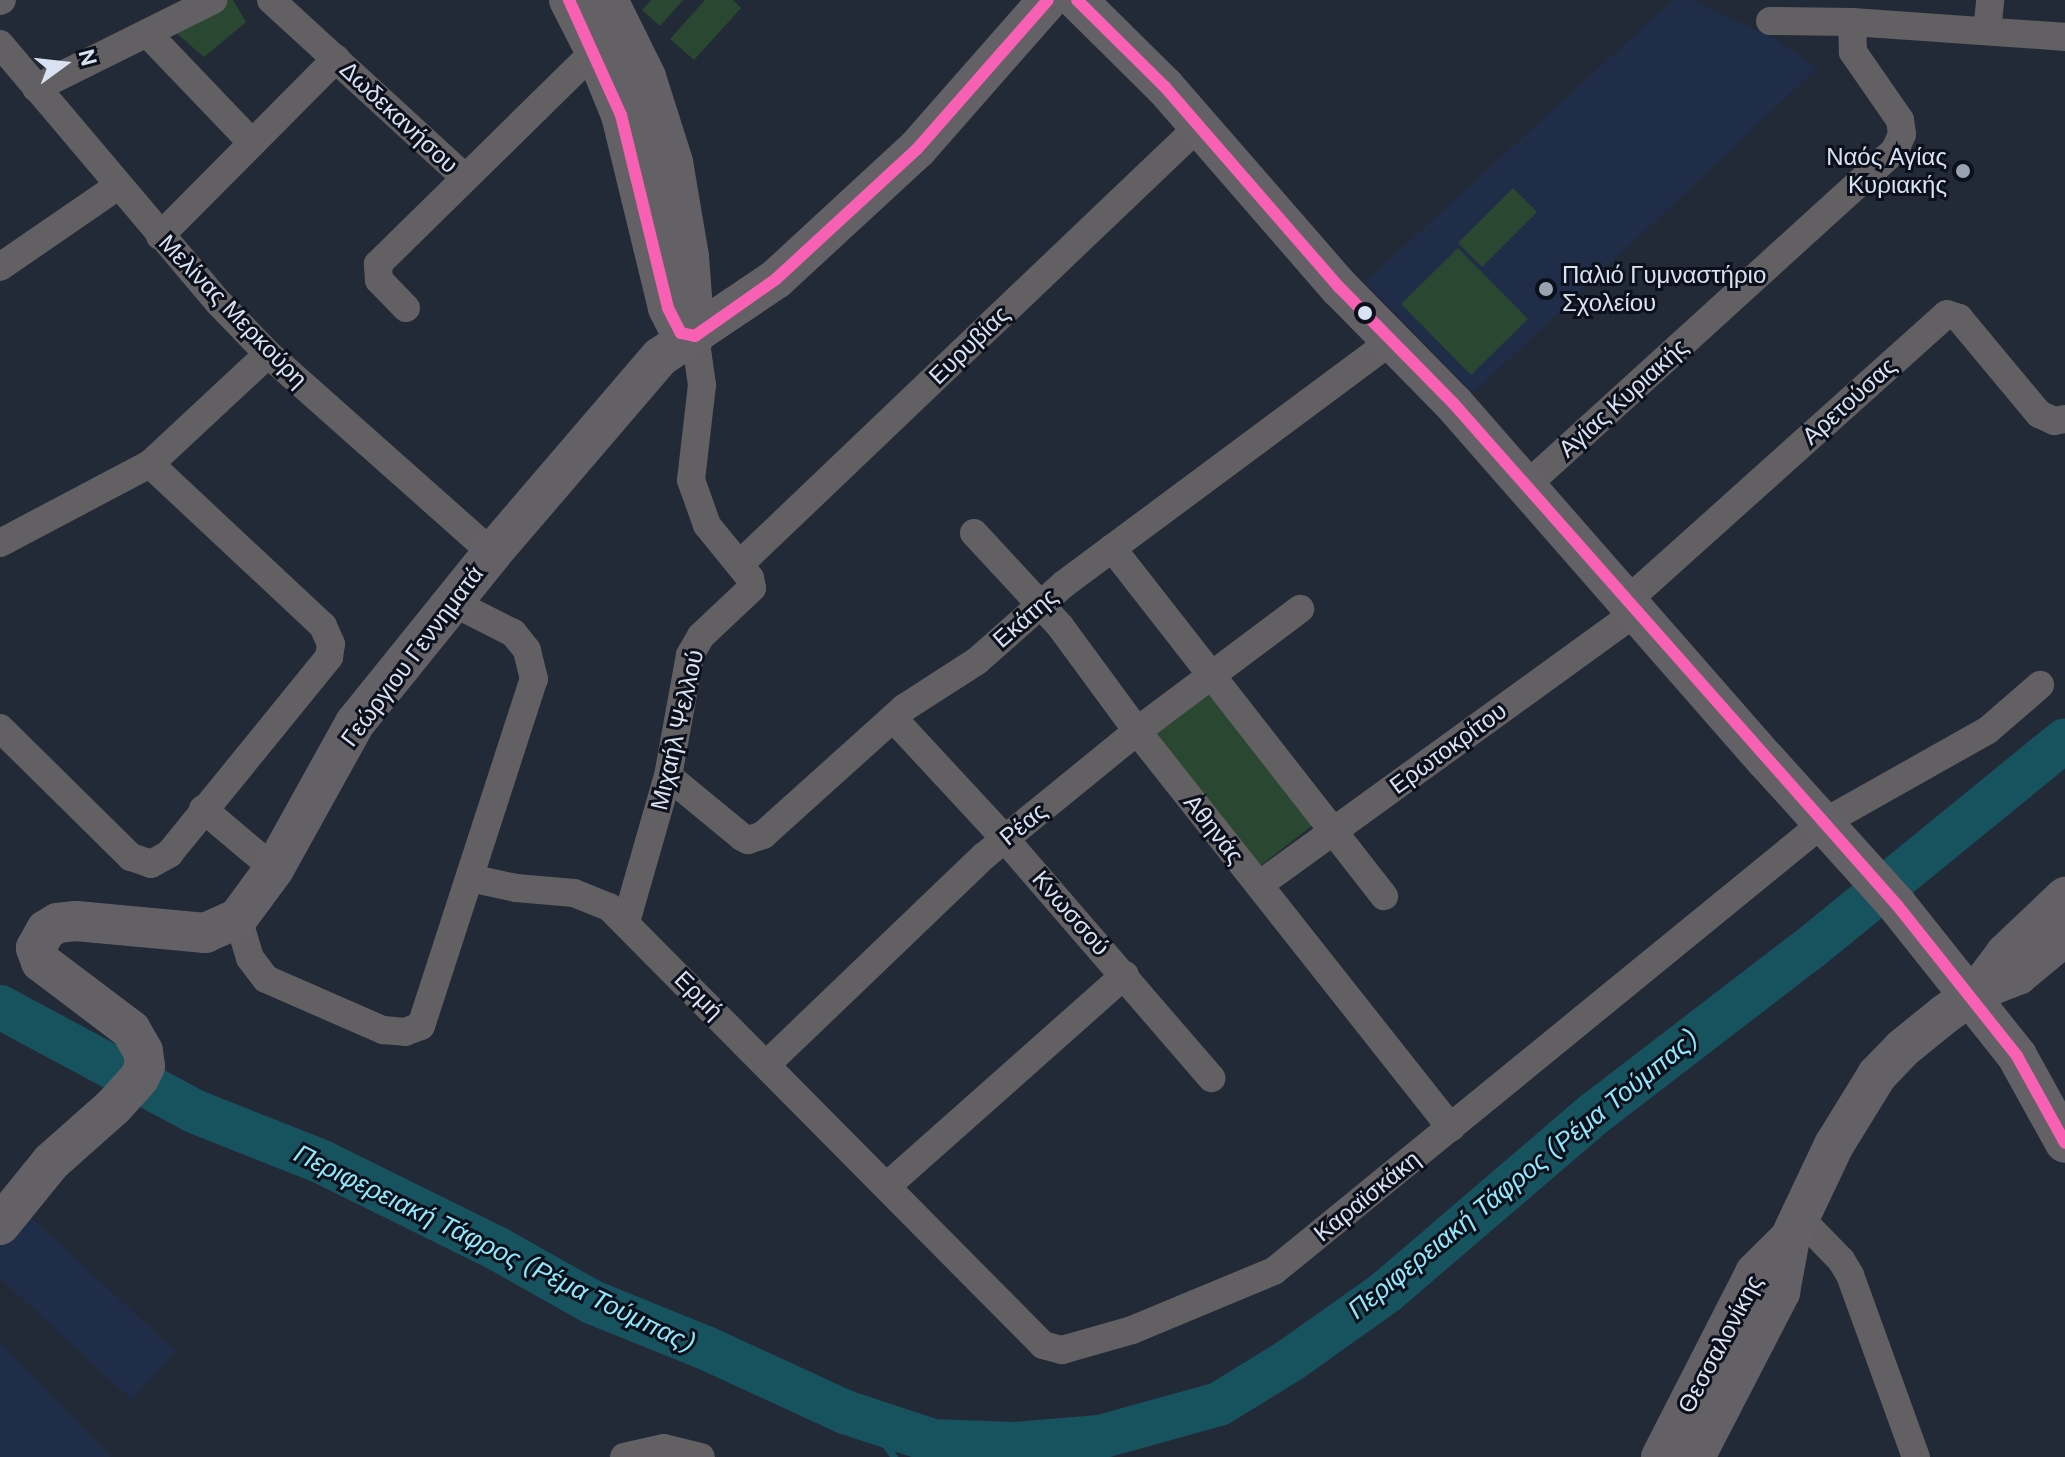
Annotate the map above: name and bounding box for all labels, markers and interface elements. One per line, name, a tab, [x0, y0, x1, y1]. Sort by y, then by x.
north arrow	[24, 24, 104, 104]
text: N	[72, 46, 104, 69]
street label: Δωδεκανήσου	[334, 55, 464, 179]
place label: Ναός Αγίας Κυριακής	[1826, 143, 1947, 199]
marker: Ναός Αγίας Κυριακής	[1954, 162, 1972, 180]
street label: Μελίνας Μερκούρη	[153, 229, 313, 393]
place label: Παλιό Γυμναστήριο Σχολείου	[1562, 261, 1766, 317]
marker: Παλιό Γυμναστήριο Σχολείου	[1537, 280, 1555, 298]
street label: Ευρυβίας	[923, 300, 1015, 390]
unlabelled marker	[1357, 305, 1373, 321]
street label: Αγίας Κυριακής	[1553, 333, 1693, 463]
street label: Αρετούσας	[1796, 351, 1902, 451]
street label: Γεώργιου Γεννηματά	[335, 560, 489, 752]
street label: Εκάτης	[987, 582, 1063, 654]
street label: Μιχαήλ Ψελλού	[645, 647, 709, 813]
street label: Ερωτοκρίτου	[1384, 696, 1512, 800]
street label: Αθηνάς	[1178, 789, 1250, 869]
street label: Ρέας	[994, 796, 1052, 852]
street label: Κνωσσού	[1026, 865, 1116, 961]
street label: Ερμή	[669, 965, 729, 1025]
water label: Περιφερειακή Τάφρος (Ρέμα Τούμπας)	[1342, 1024, 1704, 1326]
water label: Περιφερειακή Τάφρος (Ρέμα Τούμπας)	[289, 1138, 699, 1360]
street label: Καραϊσκάκη	[1308, 1144, 1426, 1248]
street label: Θεσσαλονίκης	[1672, 1270, 1768, 1418]

